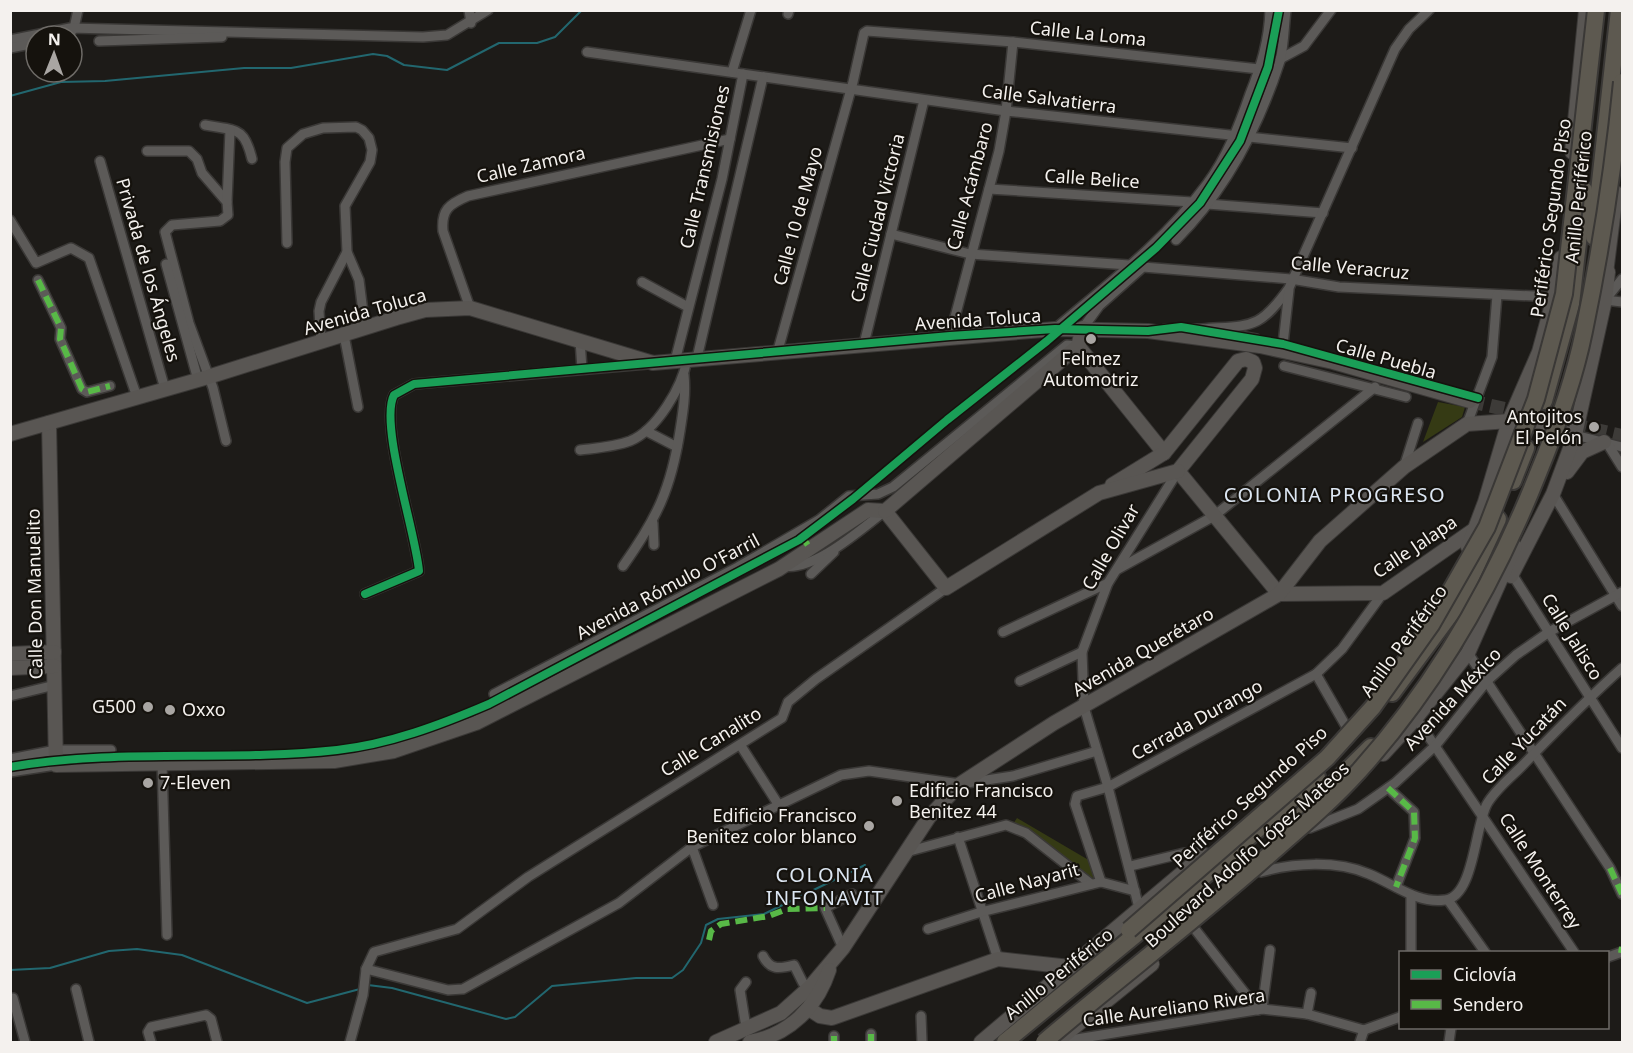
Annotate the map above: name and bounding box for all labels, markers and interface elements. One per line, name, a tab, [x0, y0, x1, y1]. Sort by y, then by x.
street label: Calle La Loma	[1029, 15, 1148, 51]
north arrow	[24, 24, 84, 84]
text: N	[48, 28, 61, 50]
street label: Calle Salvatierra	[980, 78, 1118, 118]
street label: Calle Transmisiones	[674, 83, 735, 251]
street label: Periférico Segundo Piso	[1524, 117, 1576, 319]
street label: Calle Acámbaro	[940, 119, 998, 253]
street label: Anillo Periférico	[1559, 129, 1597, 264]
street label: Calle Ciudad Victoria	[844, 131, 910, 305]
street label: Calle Zamora	[474, 140, 587, 188]
street label: Calle 10 de Mayo	[767, 143, 827, 288]
street label: Calle Belice	[1044, 163, 1141, 193]
street label: Privada de los Ángeles	[111, 175, 187, 364]
street label: Calle Veracruz	[1290, 250, 1410, 284]
street label: Avenida Toluca	[301, 282, 429, 340]
street label: Avenida Toluca	[914, 303, 1042, 335]
marker: Felmez Automotriz	[1084, 332, 1098, 346]
street label: Calle Puebla	[1333, 332, 1439, 384]
place label: Felmez Automotriz	[1044, 346, 1138, 391]
place label: Antojitos El Pelón	[1507, 404, 1582, 449]
marker: Antojitos El Pelón	[1587, 420, 1601, 434]
district label: COLONIA PROGRESO	[1224, 481, 1446, 508]
street label: Calle Olivar	[1076, 499, 1145, 594]
street label: Calle Don Manuelito	[21, 508, 47, 680]
street label: Calle Jalapa	[1368, 509, 1461, 583]
street label: Avenida Rómulo O'Farril	[572, 528, 763, 645]
street label: Anillo Periférico	[1354, 579, 1452, 701]
street label: Calle Jalisco	[1537, 589, 1609, 684]
street label: Avenida Querétaro	[1067, 601, 1218, 701]
street label: Avenida México	[1398, 642, 1506, 755]
street label: Cerrada Durango	[1127, 673, 1266, 765]
street label: Calle Yucatán	[1475, 691, 1571, 789]
place label: G500	[92, 694, 136, 718]
place label: Oxxo	[182, 697, 226, 721]
marker: G500	[141, 700, 155, 714]
street label: Calle Canalito	[655, 701, 766, 782]
marker: Oxxo	[163, 703, 177, 717]
street label: Periférico Segundo Piso	[1167, 720, 1332, 872]
street label: Boulevard Adolfo López Mateos	[1139, 756, 1354, 953]
place label: 7-Eleven	[160, 770, 231, 794]
marker: 7-Eleven	[141, 776, 155, 790]
place label: Edificio Francisco Benitez 44	[909, 778, 1054, 823]
marker: Edificio Francisco Benitez 44	[890, 794, 904, 808]
place label: Edificio Francisco Benitez color blanco	[686, 803, 857, 848]
street label: Calle Monterrey	[1494, 808, 1588, 934]
marker: Edificio Francisco Benitez color blanco	[862, 819, 876, 833]
street label: Calle Nayarit	[972, 856, 1082, 908]
district label: COLONIA INFONAVIT	[766, 861, 884, 911]
street label: Anillo Periférico	[999, 922, 1118, 1024]
legend	[1399, 951, 1609, 1029]
text: Ciclovía	[1453, 962, 1517, 986]
street label: Calle Aureliano Rivera	[1081, 982, 1267, 1032]
text: Sendero	[1453, 992, 1523, 1016]

